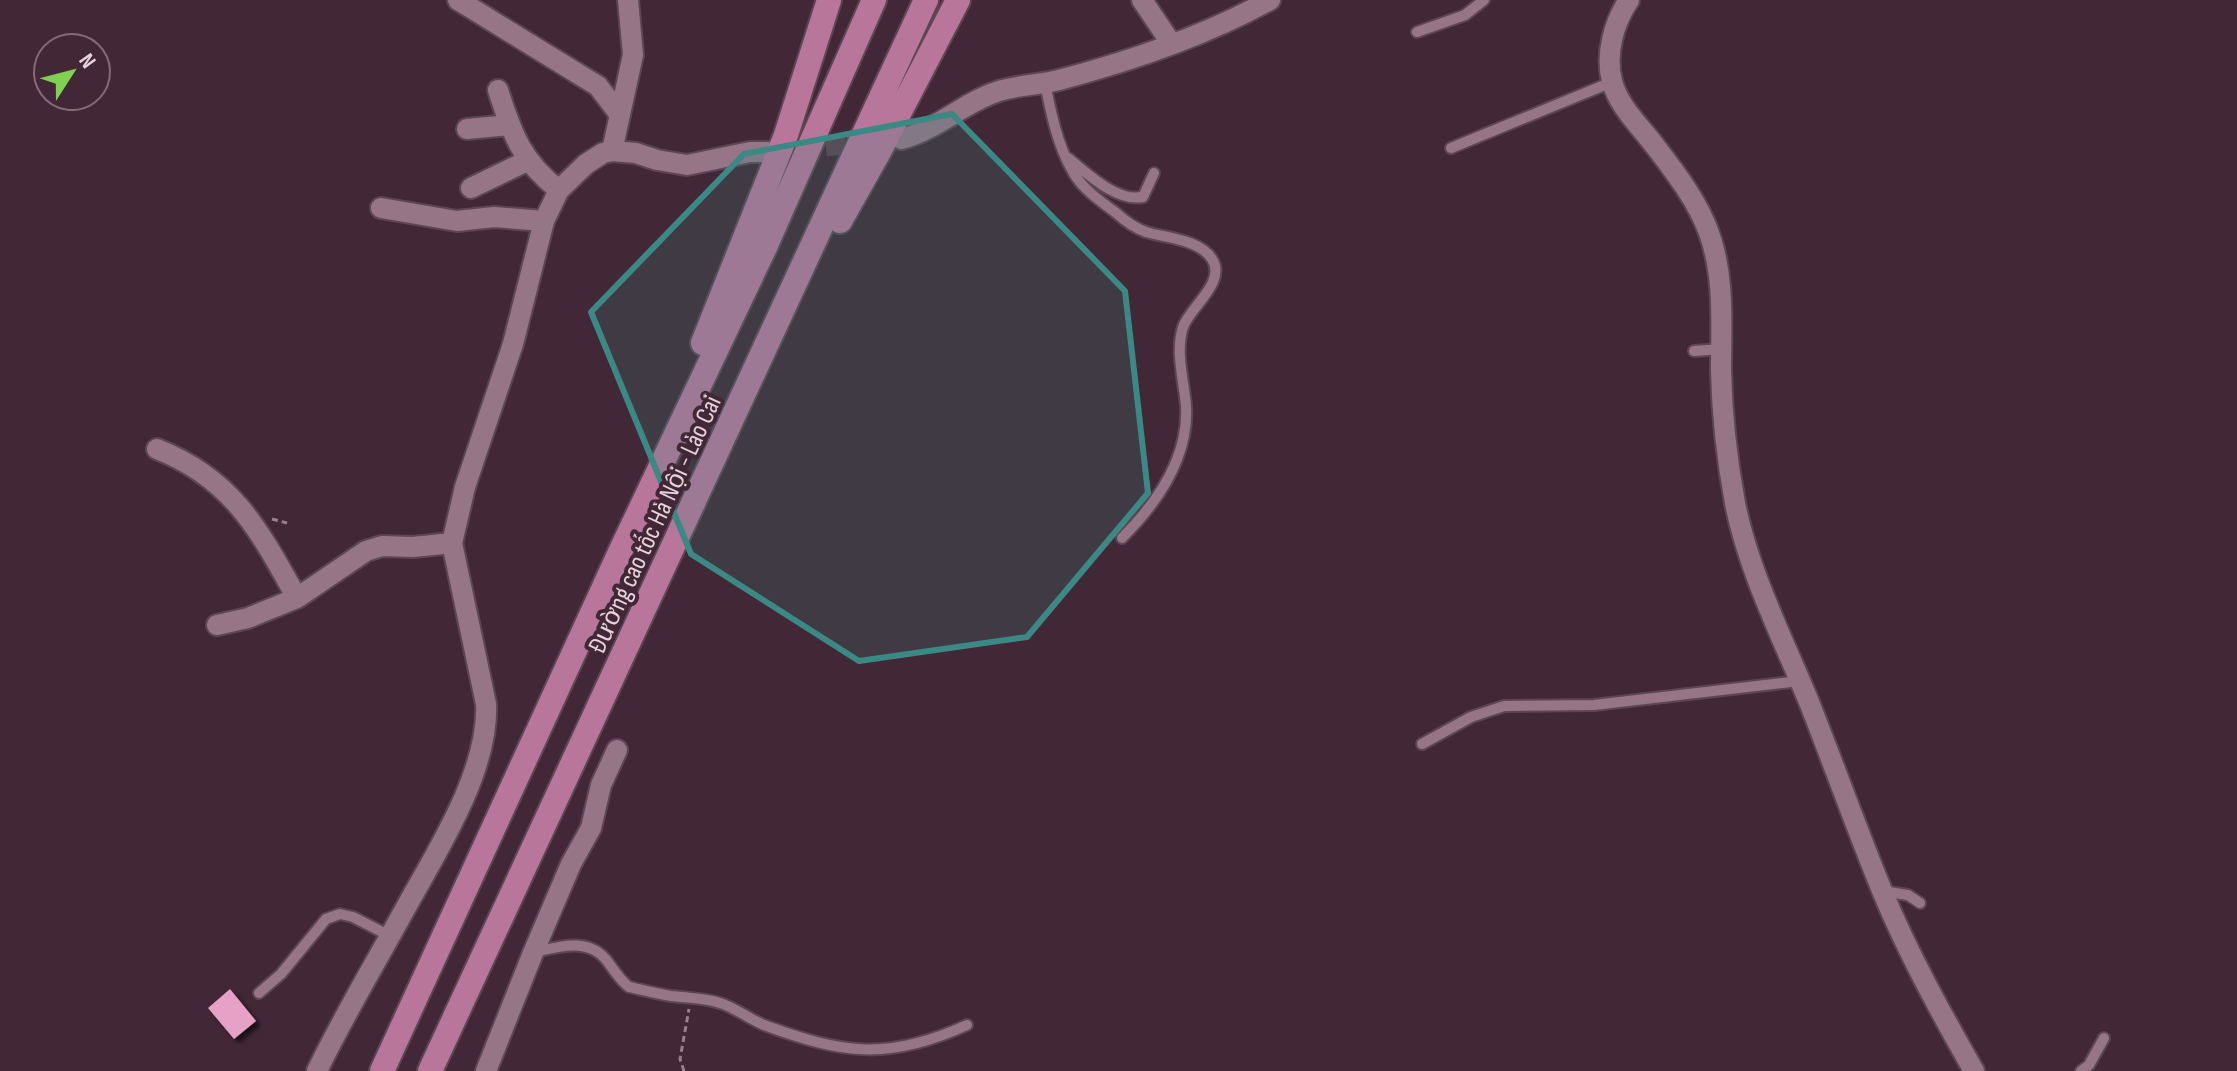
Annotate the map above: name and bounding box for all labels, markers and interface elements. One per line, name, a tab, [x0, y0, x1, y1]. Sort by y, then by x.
north arrow	[32, 32, 112, 112]
text: N	[73, 48, 101, 74]
street label: Đường cao tốc Hà Nội - Lào Cai	[581, 391, 729, 658]

